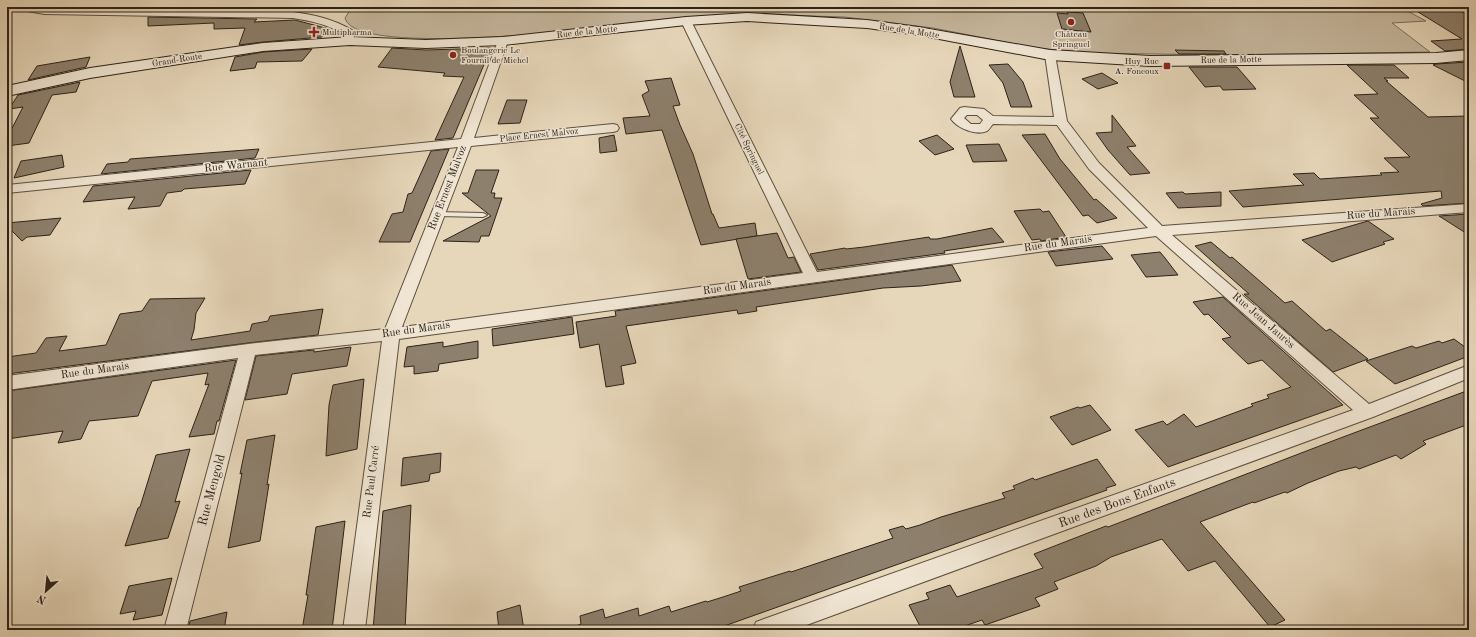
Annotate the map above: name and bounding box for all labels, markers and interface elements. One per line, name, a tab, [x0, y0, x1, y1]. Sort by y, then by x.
marker: Château Springuel	[1066, 17, 1076, 27]
street label: Rue de la Motte	[878, 22, 940, 40]
street label: Rue de la Motte	[556, 24, 618, 40]
marker: Multipharma	[309, 27, 319, 37]
place label: Multipharma	[322, 28, 372, 37]
place label: Château Springuel	[1052, 30, 1090, 49]
place label: Boulangerie Le Fournil de Michel	[461, 46, 529, 65]
marker: Boulangerie Le Fournil de Michel	[448, 50, 458, 60]
street label: Grand-Route	[151, 52, 203, 68]
street label: Rue de la Motte	[1200, 55, 1262, 65]
place label: Huy Rue A. Foncoux	[1114, 57, 1159, 76]
marker: Huy Rue A. Foncoux	[1162, 61, 1172, 71]
street label: Cité Springuel	[733, 122, 766, 177]
street label: Place Ernest Malvoz	[499, 126, 579, 144]
street label: Rue Ernest Malvoz	[427, 144, 469, 232]
street label: Rue Warnant	[204, 157, 268, 175]
street label: Rue du Marais	[1346, 206, 1416, 222]
street label: Rue du Marais	[1023, 234, 1093, 254]
street label: Rue du Marais	[702, 277, 772, 297]
street label: Rue Jean Jaurès	[1230, 291, 1297, 351]
street label: Rue du Marais	[381, 320, 451, 340]
street label: Rue du Marais	[60, 361, 130, 381]
street label: Rue Paul Carré	[362, 445, 382, 519]
street label: Rue Mengold	[196, 453, 228, 527]
street label: Rue des Bons Enfants	[1057, 476, 1178, 530]
north arrow	[26, 571, 66, 611]
text: N	[35, 591, 48, 605]

